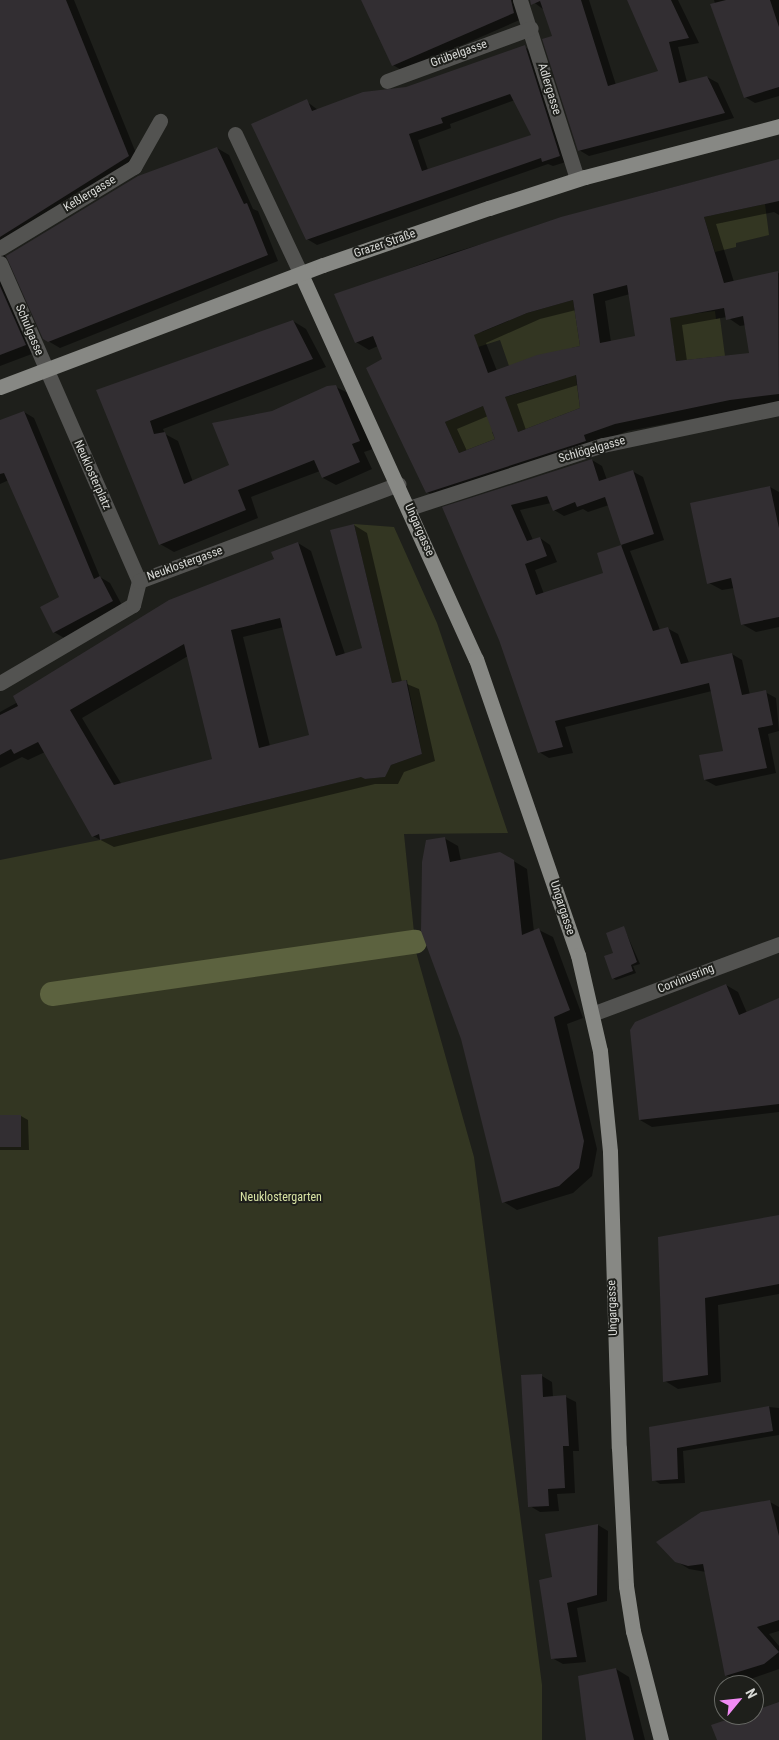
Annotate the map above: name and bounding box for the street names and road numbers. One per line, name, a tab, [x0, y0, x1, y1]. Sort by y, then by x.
street label: Grübelgasse	[429, 37, 489, 71]
street label: Adlergasse	[534, 62, 564, 116]
street label: Keßlergasse	[61, 173, 119, 215]
street label: Grazer Straße	[352, 227, 418, 261]
street label: Schulgasse	[12, 302, 46, 358]
street label: Schlögelgasse	[557, 434, 627, 466]
street label: Neuklosterplatz	[70, 438, 114, 512]
street label: Ungargasse	[401, 501, 437, 559]
street label: Neuklostergasse	[145, 544, 225, 584]
street label: Ungargasse	[547, 879, 577, 937]
street label: Corvinusring	[656, 961, 716, 997]
street label: Ungargasse	[605, 1280, 621, 1336]

